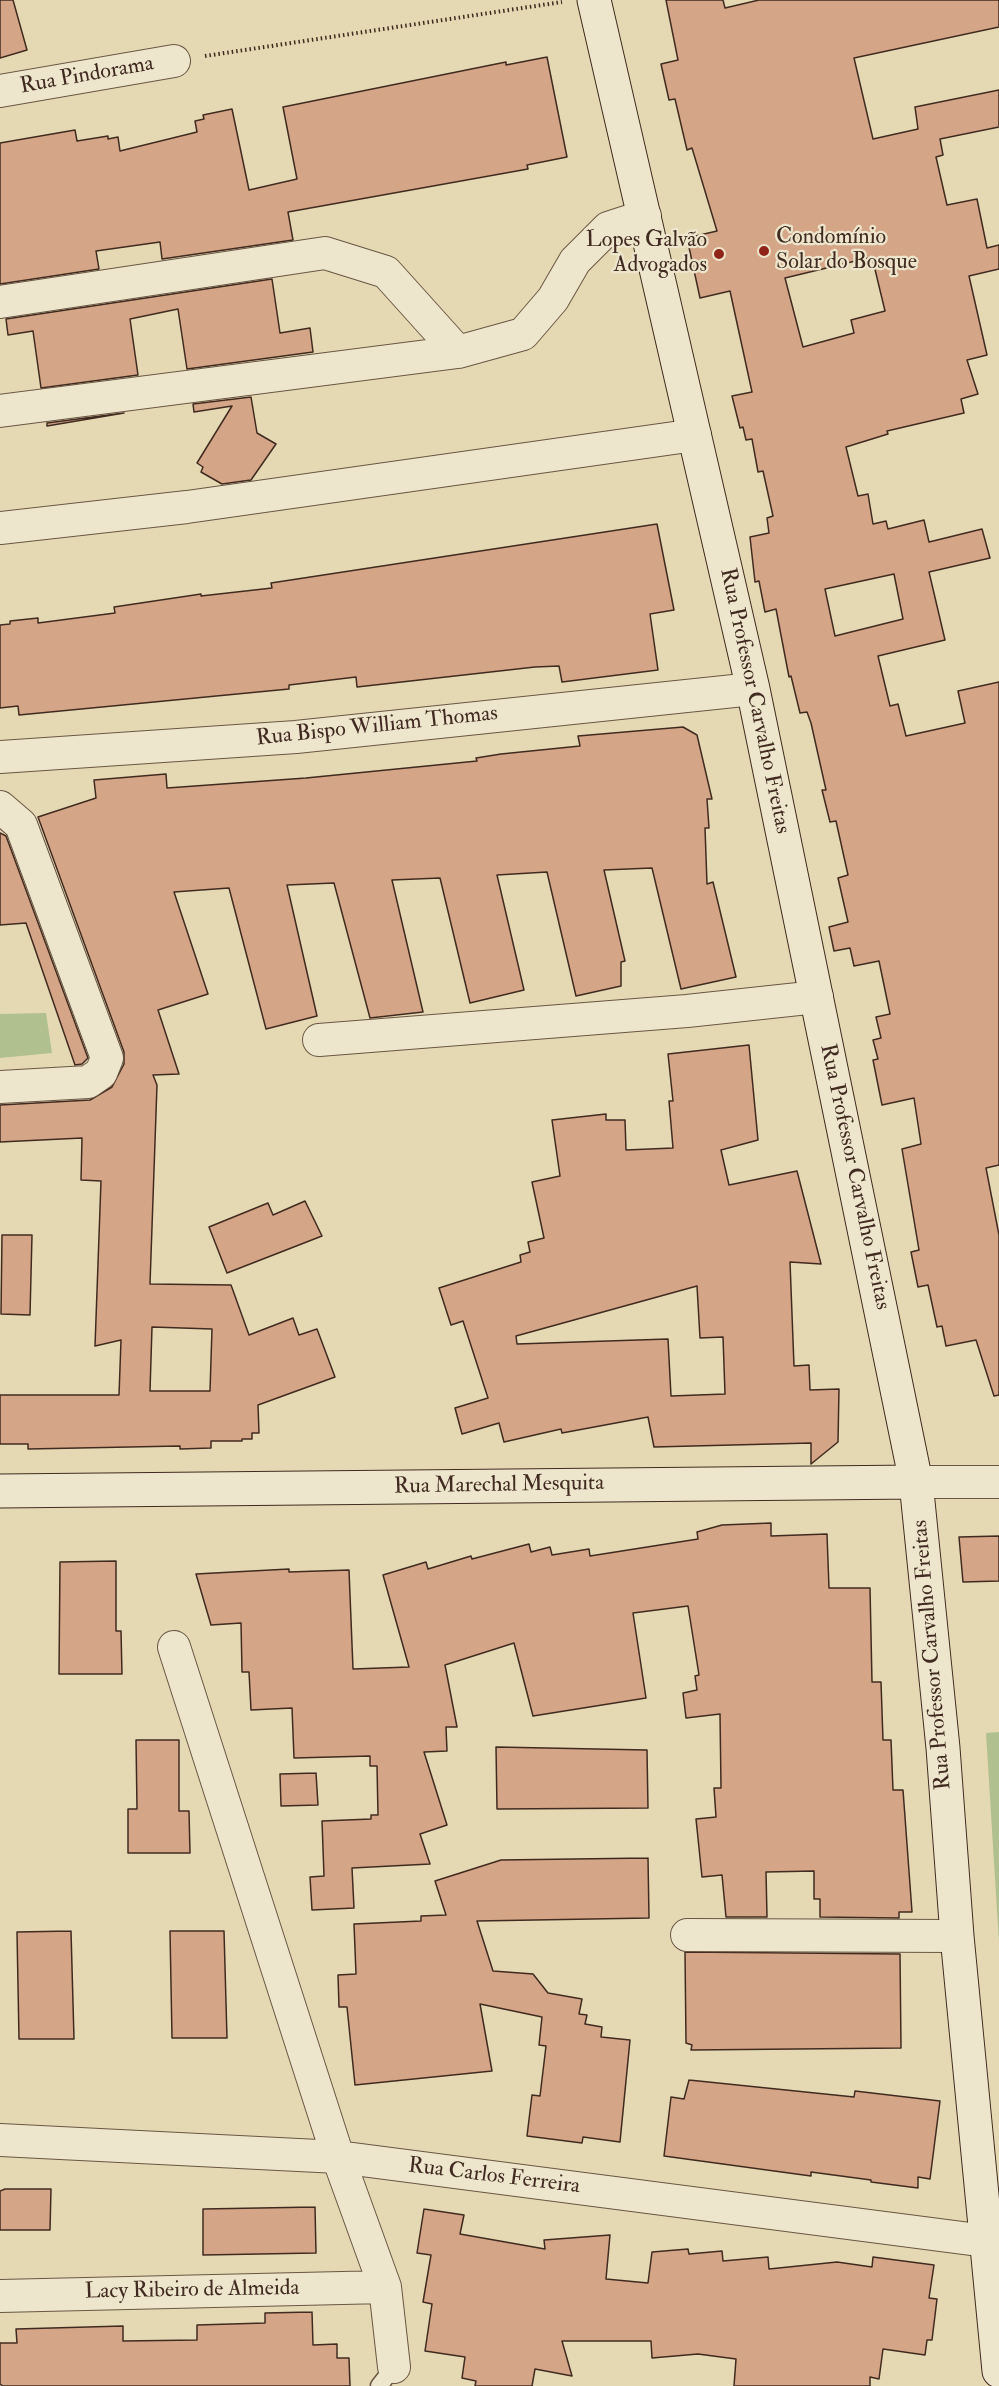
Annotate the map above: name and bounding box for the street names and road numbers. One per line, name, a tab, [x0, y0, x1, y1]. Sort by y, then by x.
street label: Rua Pindorama	[18, 51, 156, 101]
street label: Rua Professor Carvalho Freitas	[713, 566, 795, 836]
street label: Rua Bispo William Thomas	[255, 701, 499, 753]
street label: Rua Professor Carvalho Freitas	[813, 1042, 895, 1312]
street label: Rua Marechal Mesquita	[394, 1471, 604, 1501]
street label: Rua Professor Carvalho Freitas	[908, 1519, 958, 1791]
street label: Rua Carlos Ferreira	[406, 2153, 582, 2201]
street label: Lacy Ribeiro de Almeida	[84, 2276, 300, 2306]

